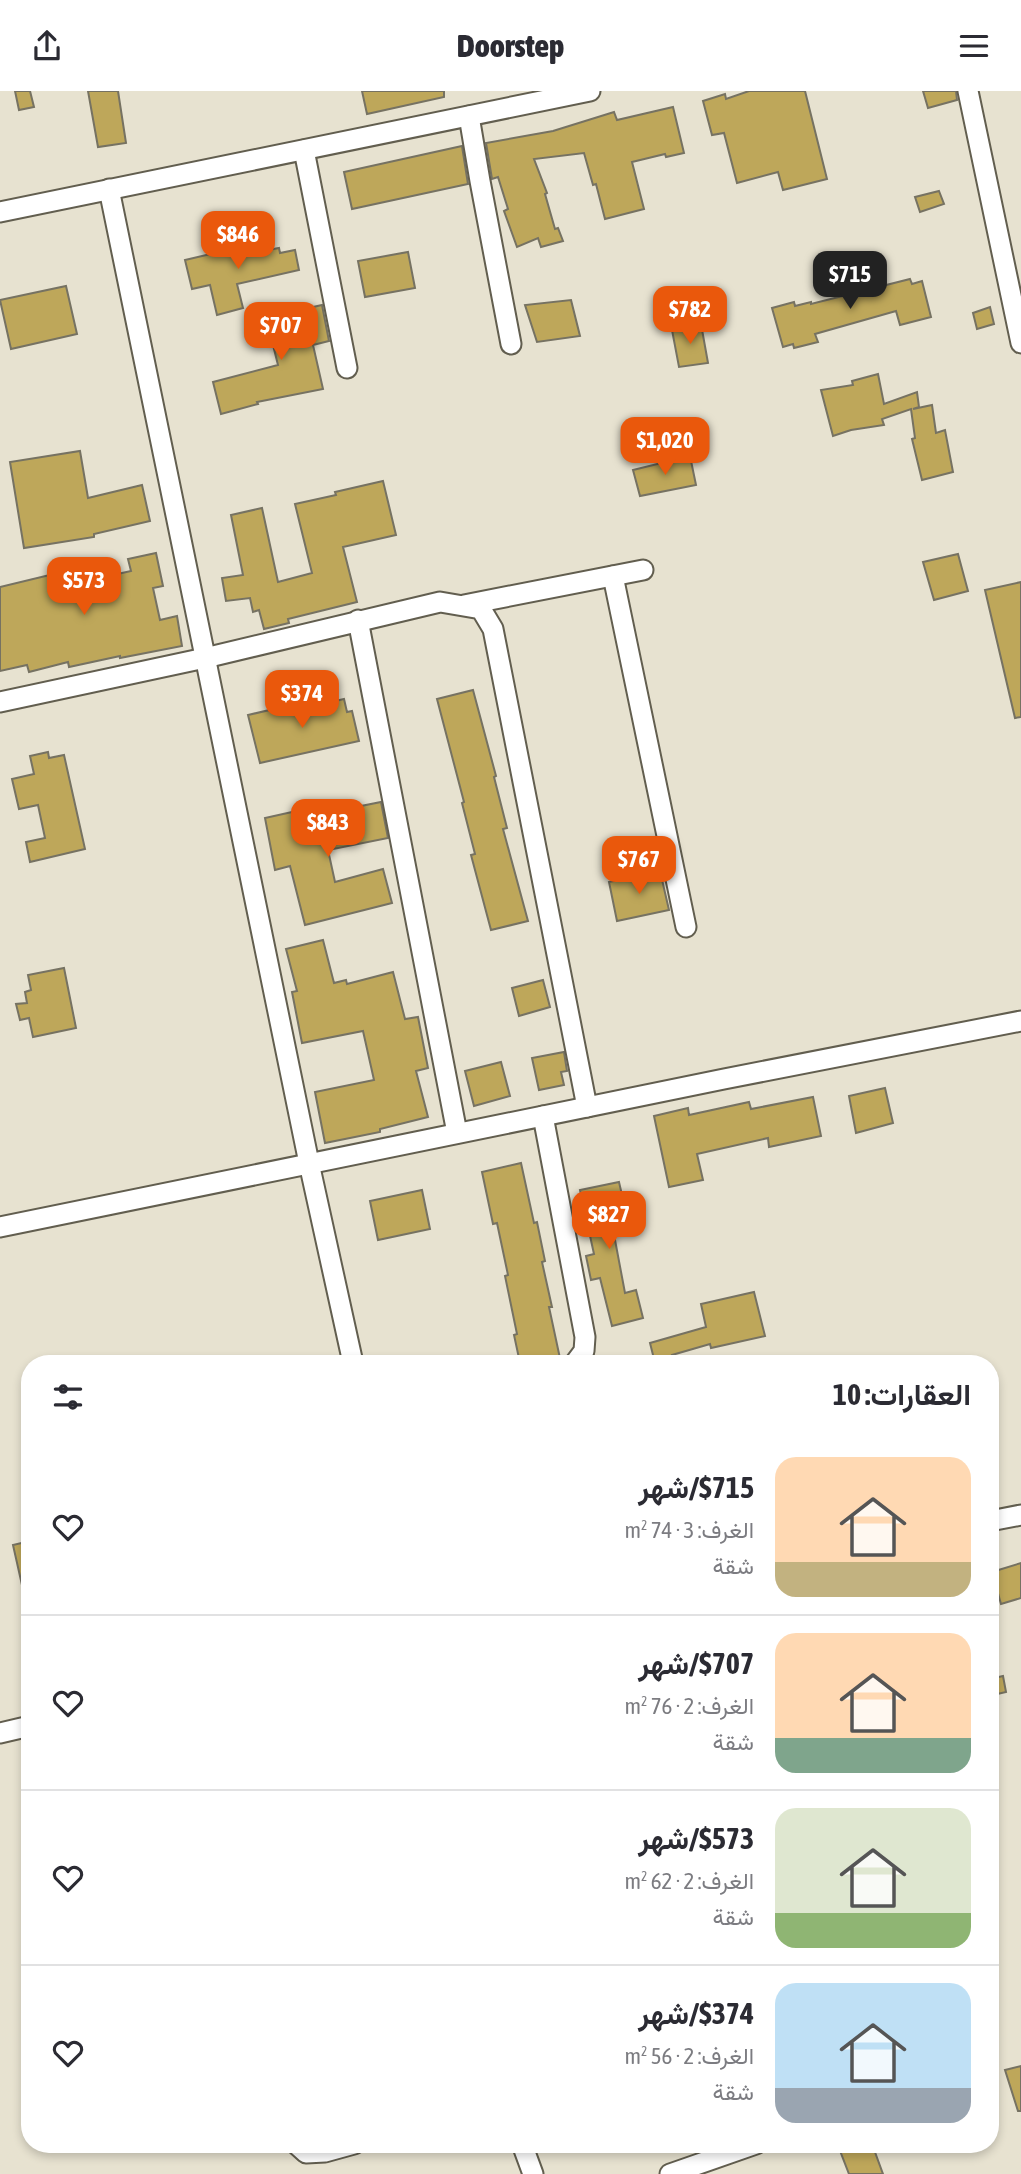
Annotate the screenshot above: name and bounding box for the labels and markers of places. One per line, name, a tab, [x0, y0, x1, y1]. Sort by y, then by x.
pin: $846	[197, 211, 279, 271]
pin: $715	[809, 251, 891, 311]
pin: $782	[649, 287, 731, 346]
pin: $707	[240, 303, 322, 362]
pin: $1,020	[608, 417, 722, 477]
pin: $573	[43, 557, 125, 617]
pin: $374	[261, 671, 343, 730]
pin: $843	[287, 799, 369, 859]
pin: $767	[598, 837, 680, 896]
pin: $827	[568, 1191, 650, 1251]

